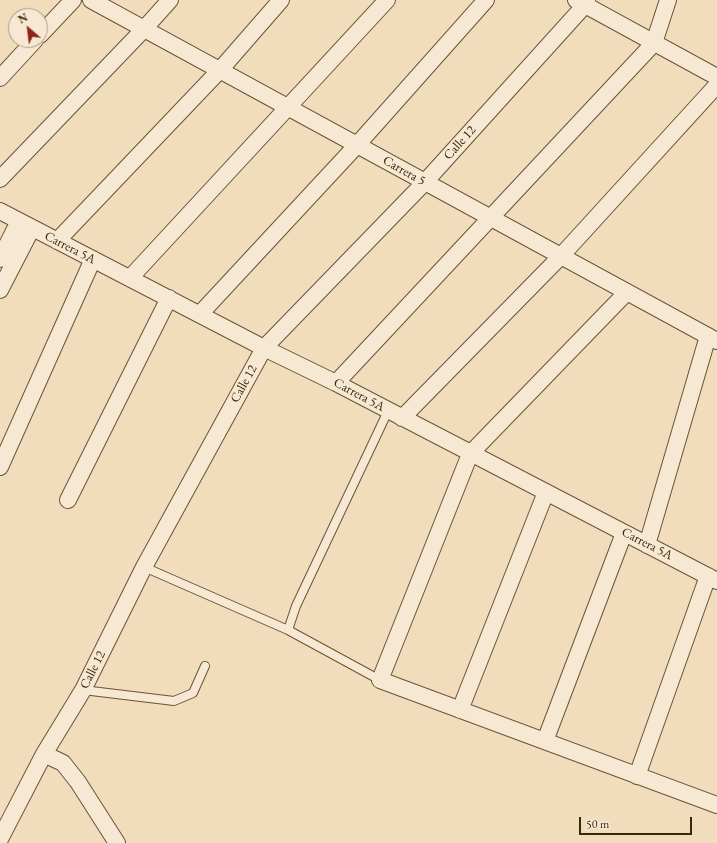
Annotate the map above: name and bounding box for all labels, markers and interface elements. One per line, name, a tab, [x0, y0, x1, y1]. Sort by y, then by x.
north arrow	[8, 8, 48, 48]
text: N	[16, 10, 30, 27]
street label: Calle 12	[441, 123, 479, 163]
street label: Carrera 5	[380, 153, 428, 189]
street label: Carrera 5A	[42, 228, 98, 268]
street label: Calle 12	[227, 362, 261, 406]
street label: Carrera 5A	[331, 375, 387, 415]
street label: Carrera 5A	[619, 524, 675, 564]
street label: Calle 12	[77, 648, 109, 692]
scale bar	[581, 809, 694, 835]
text: 50 m	[586, 816, 609, 832]

